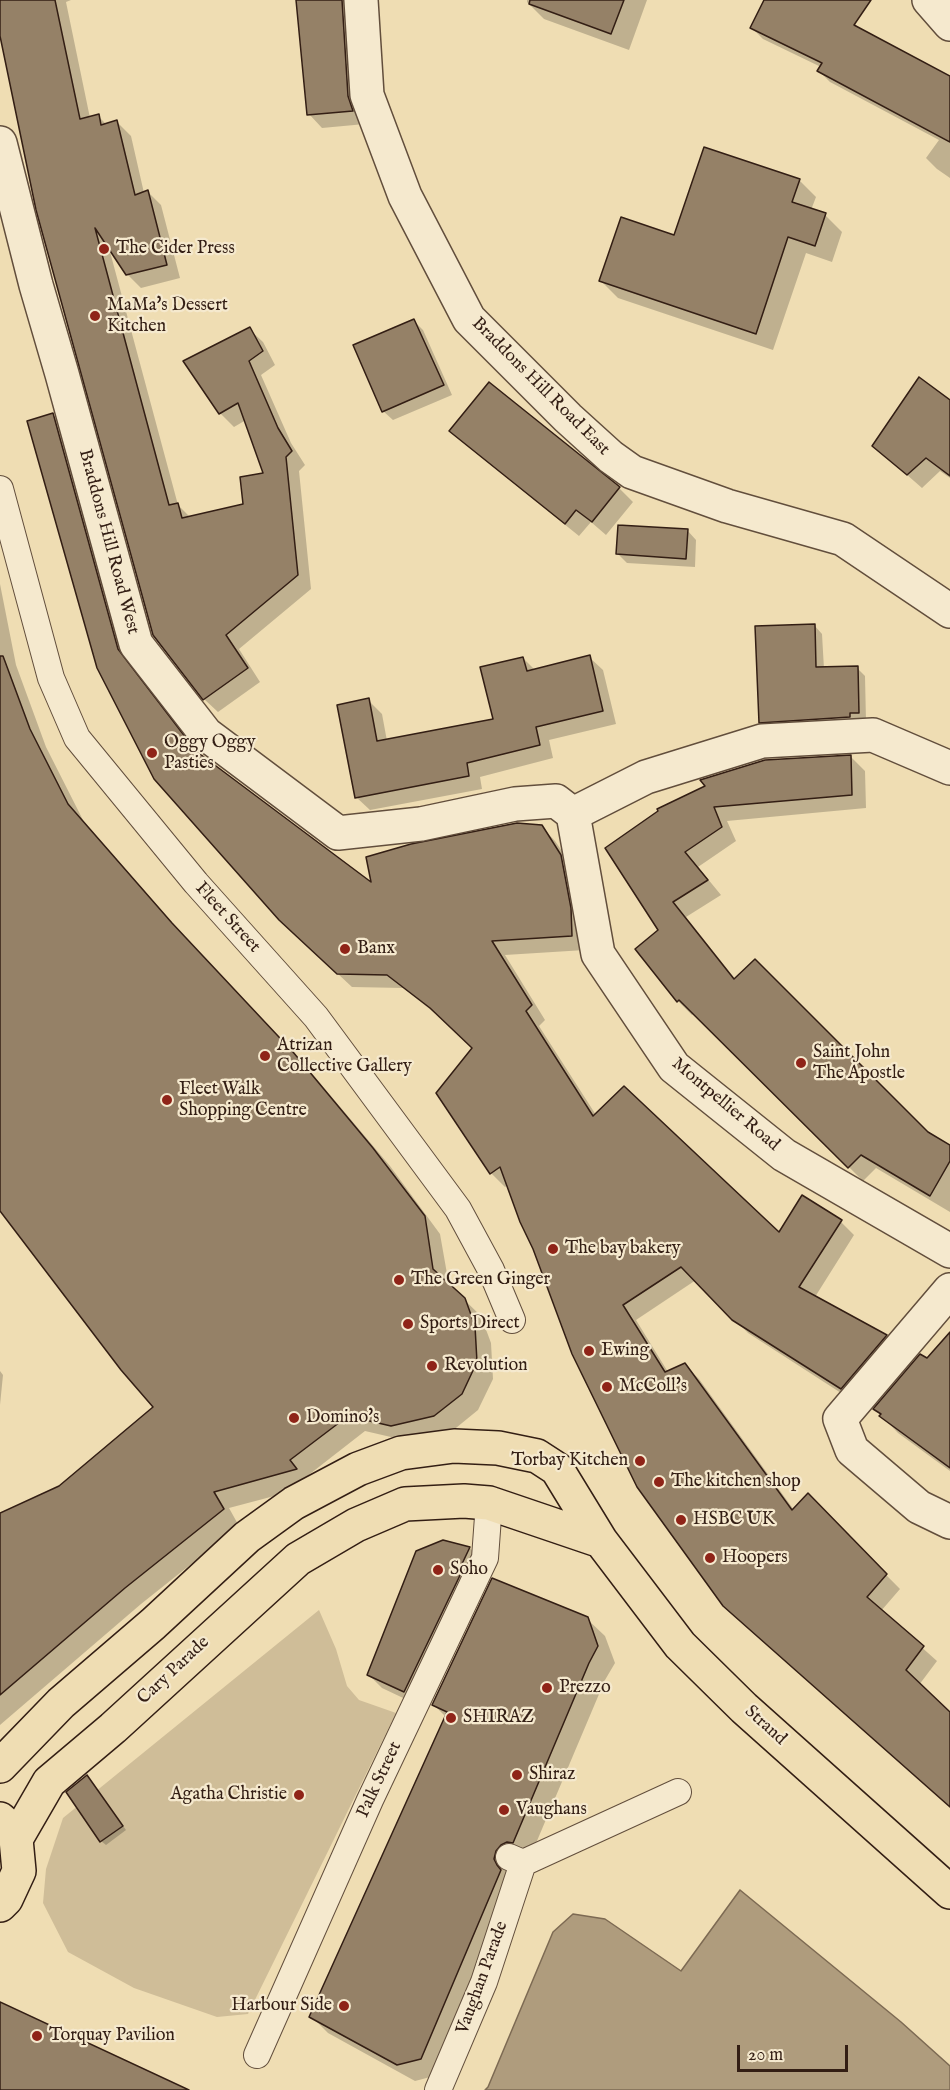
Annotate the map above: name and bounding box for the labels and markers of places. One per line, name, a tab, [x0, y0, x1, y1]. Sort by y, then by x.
place label: The Cider Press	[116, 238, 235, 260]
marker: The Cider Press	[97, 242, 111, 256]
place label: MaMa's Dessert Kitchen	[107, 295, 228, 338]
marker: MaMa's Dessert Kitchen	[88, 309, 102, 323]
place label: Oggy Oggy Pasties	[164, 732, 256, 774]
marker: Oggy Oggy Pasties	[145, 746, 159, 760]
place label: Banx	[357, 938, 395, 960]
marker: Banx	[338, 942, 352, 956]
place label: Atrizan Collective Gallery	[277, 1035, 412, 1078]
place label: Saint John The Apostle	[813, 1042, 905, 1084]
marker: Atrizan Collective Gallery	[258, 1049, 272, 1063]
marker: Saint John The Apostle	[794, 1056, 808, 1070]
place label: Fleet Walk Shopping Centre	[179, 1079, 307, 1122]
marker: Fleet Walk Shopping Centre	[160, 1093, 174, 1107]
place label: The bay bakery	[565, 1238, 681, 1260]
marker: The bay bakery	[546, 1242, 560, 1256]
place label: The Green Ginger	[411, 1269, 550, 1291]
marker: The Green Ginger	[392, 1273, 406, 1287]
place label: Sports Direct	[420, 1313, 520, 1335]
marker: Sports Direct	[401, 1317, 415, 1331]
place label: Ewing	[601, 1340, 649, 1362]
marker: Ewing	[582, 1344, 596, 1358]
place label: Revolution	[444, 1355, 528, 1377]
marker: Revolution	[425, 1359, 439, 1373]
place label: McColl's	[619, 1376, 687, 1398]
marker: McColl's	[600, 1380, 614, 1394]
place label: Domino's	[306, 1407, 379, 1429]
marker: Domino's	[287, 1411, 301, 1425]
place label: Torbay Kitchen	[511, 1450, 628, 1472]
marker: Torbay Kitchen	[633, 1454, 647, 1468]
place label: The kitchen shop	[671, 1471, 801, 1493]
marker: The kitchen shop	[652, 1475, 666, 1489]
place label: HSBC UK	[693, 1509, 775, 1531]
marker: HSBC UK	[674, 1513, 688, 1527]
place label: Hoopers	[722, 1547, 788, 1569]
marker: Hoopers	[703, 1551, 717, 1565]
place label: Soho	[450, 1559, 488, 1581]
marker: Soho	[431, 1563, 445, 1577]
place label: Prezzo	[559, 1677, 611, 1699]
marker: Prezzo	[540, 1681, 554, 1695]
place label: SHIRAZ	[463, 1707, 534, 1729]
marker: SHIRAZ	[444, 1711, 458, 1725]
place label: Shiraz	[529, 1764, 575, 1786]
marker: Shiraz	[510, 1768, 524, 1782]
place label: Agatha Christie	[170, 1784, 287, 1806]
marker: Agatha Christie	[292, 1788, 306, 1802]
place label: Vaughans	[516, 1799, 587, 1821]
marker: Vaughans	[497, 1803, 511, 1817]
place label: Harbour Side	[231, 1995, 332, 2017]
marker: Harbour Side	[337, 1999, 351, 2013]
place label: Torquay Pavilion	[49, 2025, 175, 2047]
marker: Torquay Pavilion	[30, 2029, 44, 2043]

